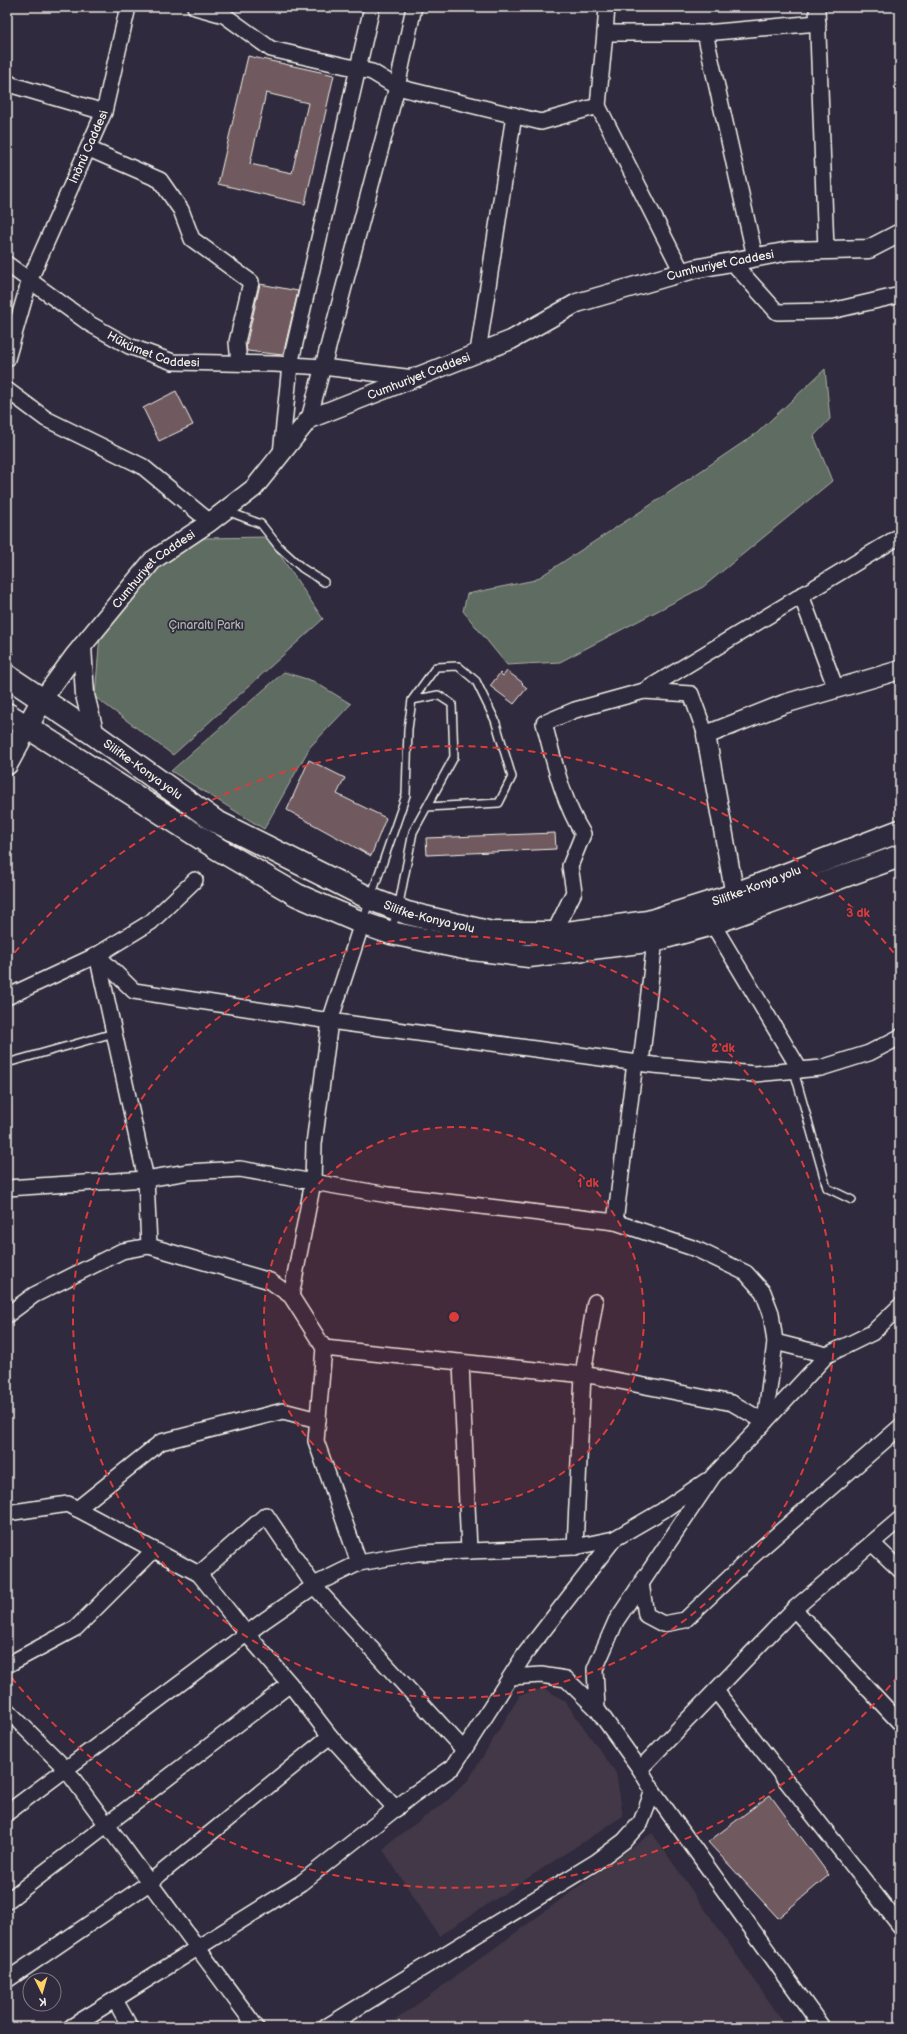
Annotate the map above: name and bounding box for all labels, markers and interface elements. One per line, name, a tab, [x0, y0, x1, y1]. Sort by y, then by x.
street label: İnönü Caddesi	[65, 109, 112, 186]
street label: Cumhuriyet Caddesi	[665, 247, 775, 285]
street label: Hükümet Caddesi	[104, 328, 200, 371]
street label: Cumhuriyet Caddesi	[365, 350, 473, 403]
street label: Cumhuriyet Caddesi	[109, 527, 198, 612]
park label: Çınaraltı Parkı	[168, 618, 244, 633]
street label: Silifke-Konya yolu	[100, 736, 185, 803]
street label: Silifke-Konya yolu	[710, 863, 803, 910]
street label: Silifke-Konya yolu	[381, 898, 476, 937]
text: 3 dk	[846, 906, 870, 921]
text: 2 dk	[711, 1041, 736, 1056]
text: 1 dk	[577, 1176, 600, 1191]
centre of rings	[447, 1310, 461, 1324]
north arrow	[22, 1972, 62, 2012]
text: K	[38, 1995, 47, 2008]

